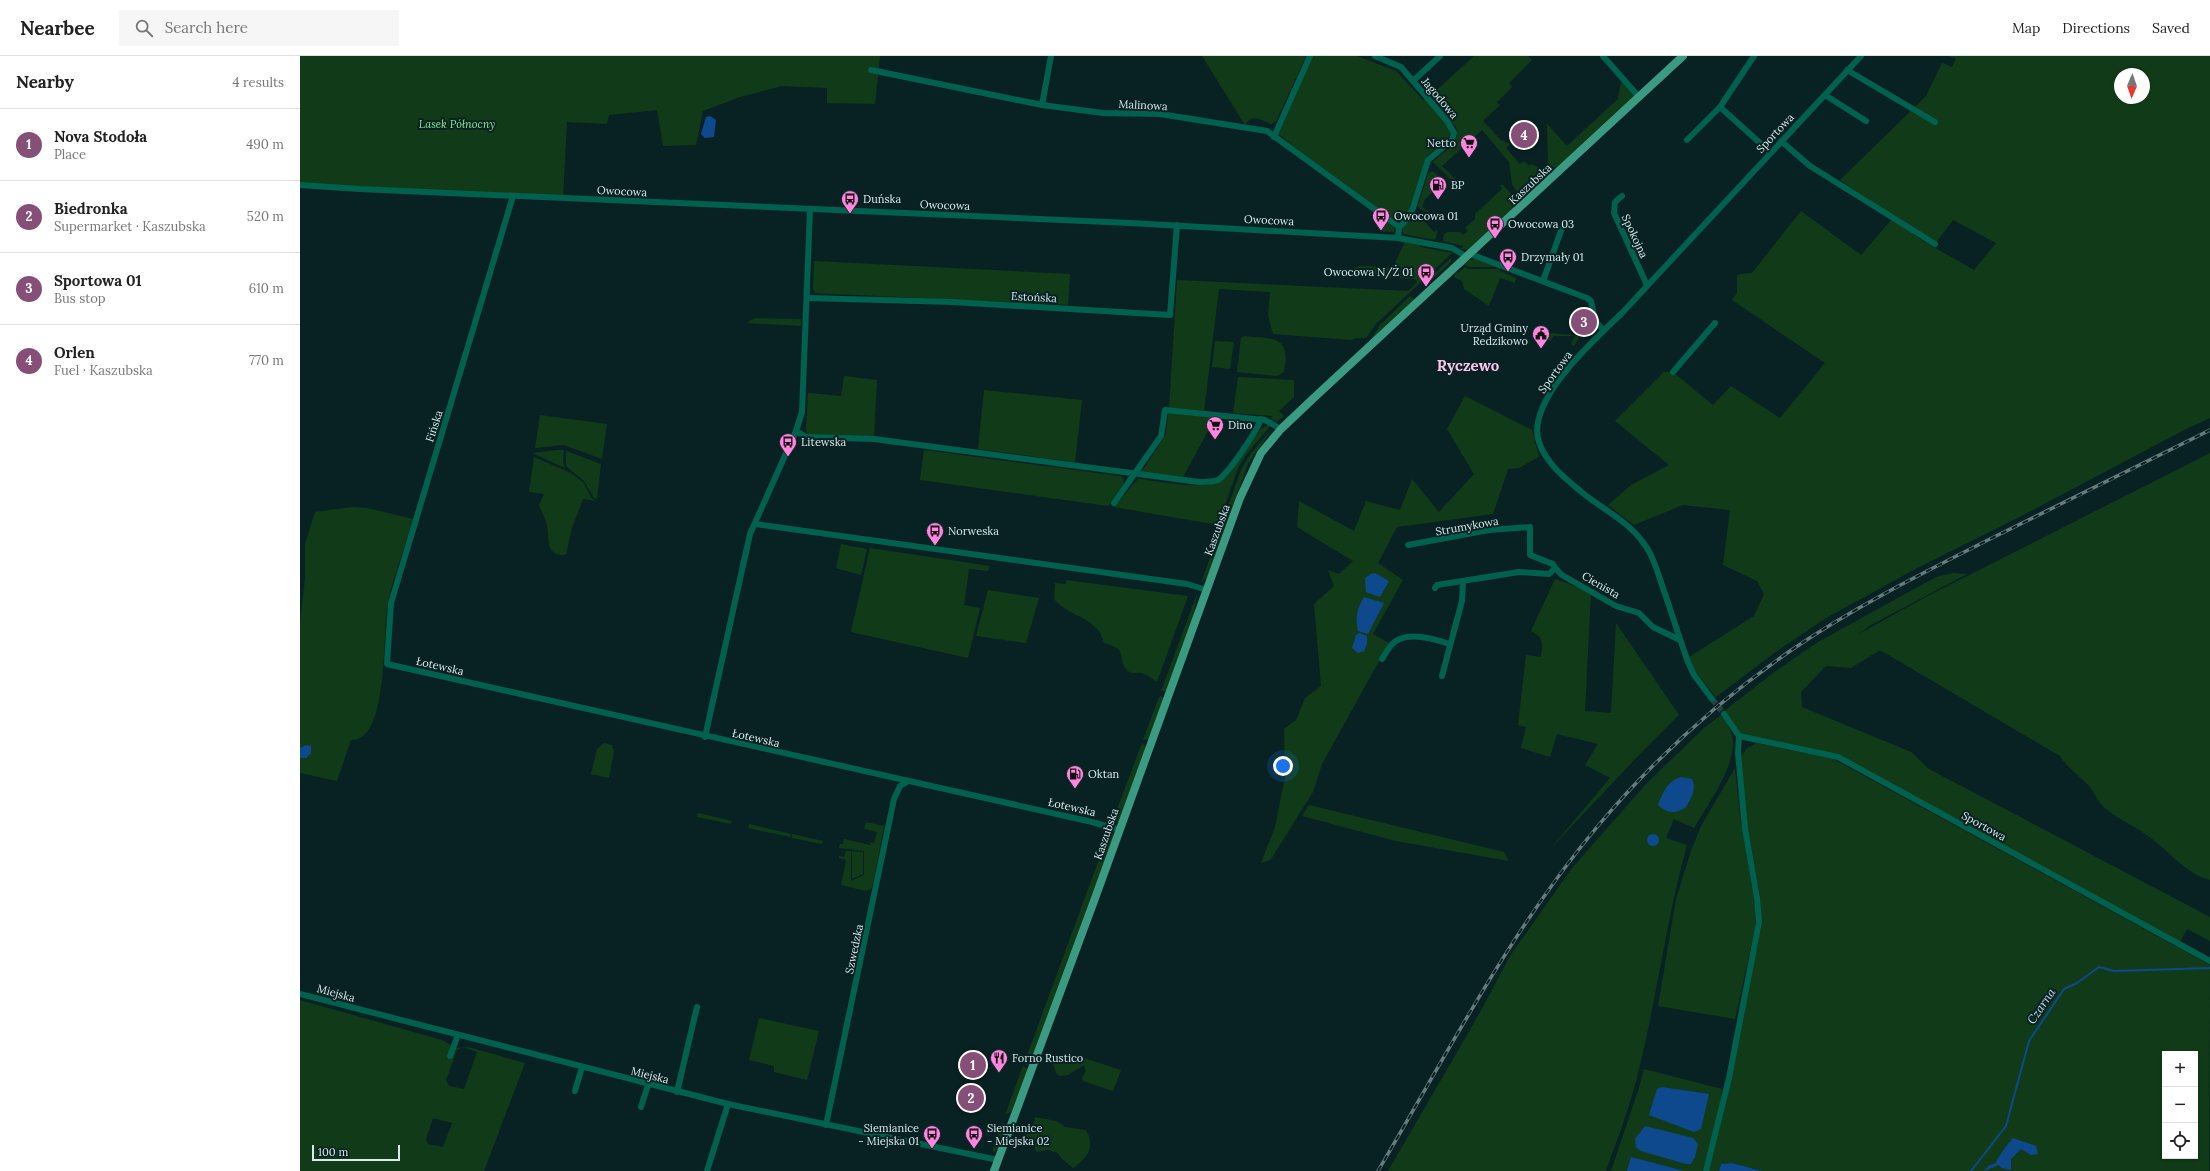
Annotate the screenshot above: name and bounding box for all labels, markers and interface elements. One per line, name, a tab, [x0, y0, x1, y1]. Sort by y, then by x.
search box	[119, 10, 399, 46]
text: Nearbee	[20, 16, 95, 40]
icon: search	[133, 17, 155, 39]
text: Search here	[165, 18, 248, 37]
text: Map	[2012, 19, 2040, 37]
text: Directions	[2062, 19, 2130, 37]
text: Saved	[2152, 19, 2190, 37]
north arrow	[2114, 68, 2150, 104]
text: Nearby	[16, 71, 74, 93]
text: 4 results	[233, 74, 284, 91]
street label: Jagodowa	[1418, 74, 1461, 122]
street label: Malinowa	[1118, 97, 1168, 113]
street label: Sportowa	[1753, 110, 1797, 156]
park label: Lasek Północny	[419, 117, 496, 131]
pin: 4	[1511, 120, 1537, 150]
text: Nova Stodoła	[54, 127, 147, 146]
supermarket icon: Netto	[1459, 133, 1479, 158]
text: 1	[26, 136, 32, 153]
text: 490 m	[246, 136, 284, 153]
place label: Netto	[1427, 136, 1456, 150]
text: Place	[54, 146, 86, 163]
street label: Kaszubska	[1506, 160, 1555, 207]
fuel station icon: BP	[1428, 175, 1448, 200]
place label: BP	[1451, 178, 1465, 192]
street label: Owocowa	[596, 183, 648, 199]
bus stop icon: Duńska	[840, 189, 860, 214]
place label: Duńska	[863, 192, 901, 206]
street label: Owocowa	[920, 197, 971, 213]
text: Biedronka	[54, 199, 128, 218]
bus stop icon: Owocowa 01	[1371, 206, 1391, 231]
text: 2	[26, 208, 32, 225]
text: 520 m	[247, 208, 284, 225]
place label: Owocowa 01	[1394, 209, 1458, 223]
street label: Owocowa	[1243, 212, 1295, 228]
street label: Spokojna	[1619, 212, 1651, 260]
bus stop icon: Owocowa 03	[1485, 214, 1505, 239]
place label: Owocowa 03	[1508, 217, 1574, 231]
text: Supermarket · Kaszubska	[54, 218, 206, 235]
bus stop icon: Drzymały 01	[1498, 247, 1518, 272]
place label: Drzymały 01	[1521, 250, 1584, 264]
bus stop icon: Owocowa N/Ż 01	[1416, 262, 1436, 287]
place label: Owocowa N/Ż 01	[1324, 264, 1413, 280]
text: Sportowa 01	[54, 271, 142, 290]
text: 3	[25, 280, 33, 297]
text: 610 m	[249, 280, 284, 297]
street label: Estońska	[1011, 289, 1058, 305]
text: Bus stop	[54, 290, 106, 307]
pin: 3	[1571, 307, 1597, 337]
place label: Urząd Gminy Redzikowo	[1460, 321, 1528, 348]
public building icon: Urząd Gminy Redzikowo	[1531, 324, 1551, 349]
text: Orlen	[54, 343, 95, 362]
street label: Sportowa	[1535, 348, 1575, 396]
text: 4	[25, 352, 33, 369]
text: 770 m	[249, 352, 284, 369]
district label: Ryczewo	[1437, 356, 1500, 375]
text: Fuel · Kaszubska	[54, 362, 153, 379]
street label: Fińska	[422, 408, 446, 444]
supermarket icon: Dino	[1205, 415, 1225, 440]
place label: Dino	[1228, 418, 1252, 432]
bus stop icon: Litewska	[778, 432, 798, 457]
place label: Litewska	[801, 435, 847, 449]
street label: Kaszubska	[1201, 502, 1233, 558]
street label: Strumykowa	[1434, 514, 1500, 538]
bus stop icon: Norweska	[925, 521, 945, 546]
place label: Norweska	[948, 524, 999, 538]
street label: Cienista	[1580, 569, 1623, 602]
street label: Łotewska	[415, 654, 465, 678]
street label: Łotewska	[731, 726, 781, 750]
your location	[1273, 756, 1293, 776]
fuel station icon: Oktan	[1065, 764, 1085, 789]
place label: Oktan	[1088, 767, 1120, 781]
street label: Łotewska	[1047, 795, 1097, 819]
street label: Kaszubska	[1091, 806, 1121, 862]
street label: Sportowa	[1959, 808, 2009, 844]
street label: Szwedzka	[842, 923, 866, 975]
street label: Miejska	[315, 981, 357, 1005]
water label: Czarna	[2024, 985, 2059, 1027]
restaurant icon: Forno Rustico	[989, 1048, 1009, 1073]
pin: 1	[960, 1050, 986, 1080]
place label: Forno Rustico	[1012, 1051, 1083, 1065]
map controls	[2162, 1051, 2198, 1159]
button: +	[2162, 1051, 2198, 1087]
street label: Miejska	[630, 1064, 671, 1087]
pin: 2	[958, 1083, 984, 1113]
button: −	[2162, 1087, 2198, 1123]
place label: Siemianice - Miejska 01	[858, 1121, 919, 1148]
place label: Siemianice - Miejska 02	[987, 1121, 1050, 1148]
button: locate	[2162, 1123, 2198, 1159]
bus stop icon: Siemianice - Miejska 01	[922, 1124, 942, 1149]
bus stop icon: Siemianice - Miejska 02	[964, 1124, 984, 1149]
scale bar	[312, 1143, 400, 1162]
text: 100 m	[318, 1145, 348, 1159]

